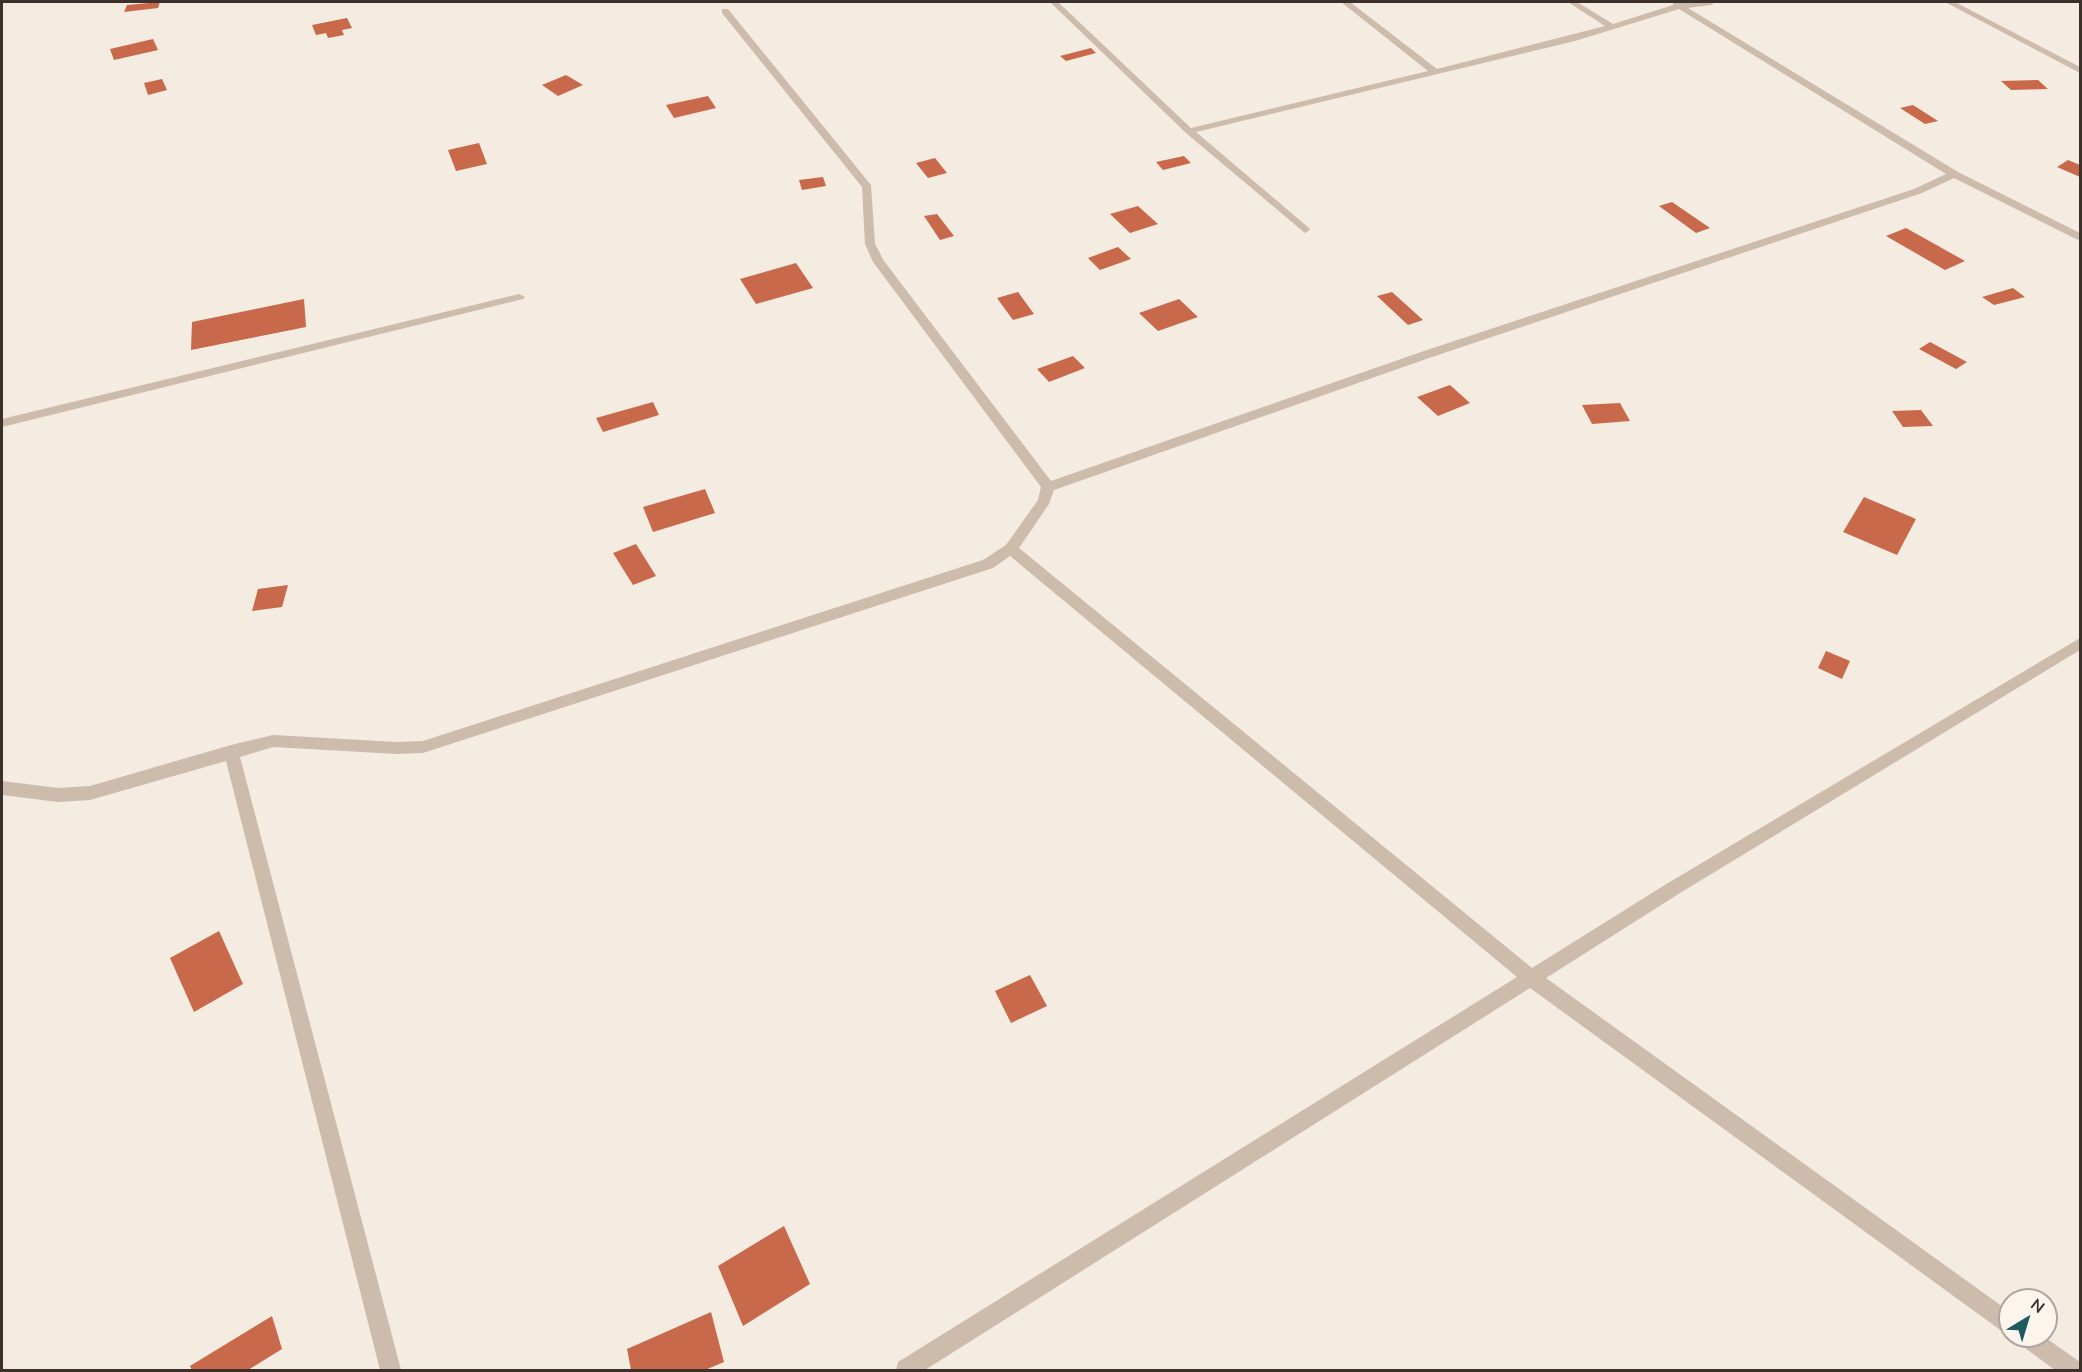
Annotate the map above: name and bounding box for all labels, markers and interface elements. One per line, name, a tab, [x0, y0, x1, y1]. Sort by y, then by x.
north arrow	[1998, 1288, 2058, 1348]
text: N	[2027, 1294, 2049, 1317]

